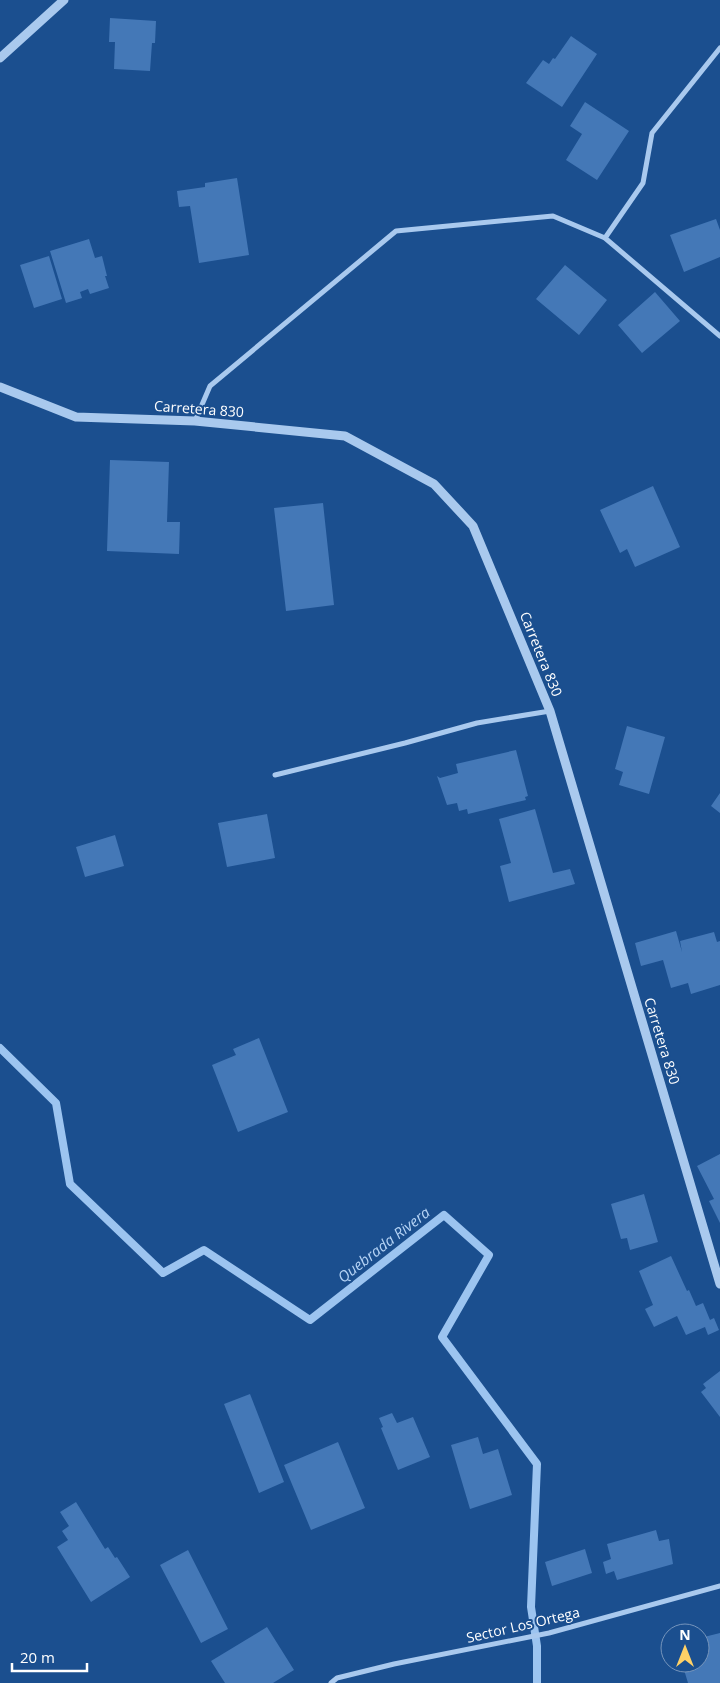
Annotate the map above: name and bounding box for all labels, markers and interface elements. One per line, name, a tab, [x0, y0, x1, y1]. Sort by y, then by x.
street label: Carretera 830	[154, 396, 245, 421]
street label: Carretera 830	[516, 609, 567, 699]
street label: Carretera 830	[640, 995, 685, 1087]
water label: Quebrada Rivera	[333, 1201, 434, 1287]
street label: Sector Los Ortega	[464, 1602, 581, 1647]
north arrow	[660, 1623, 710, 1673]
text: N	[679, 1625, 691, 1644]
scale bar	[12, 1640, 88, 1672]
text: 20 m	[20, 1647, 55, 1667]

